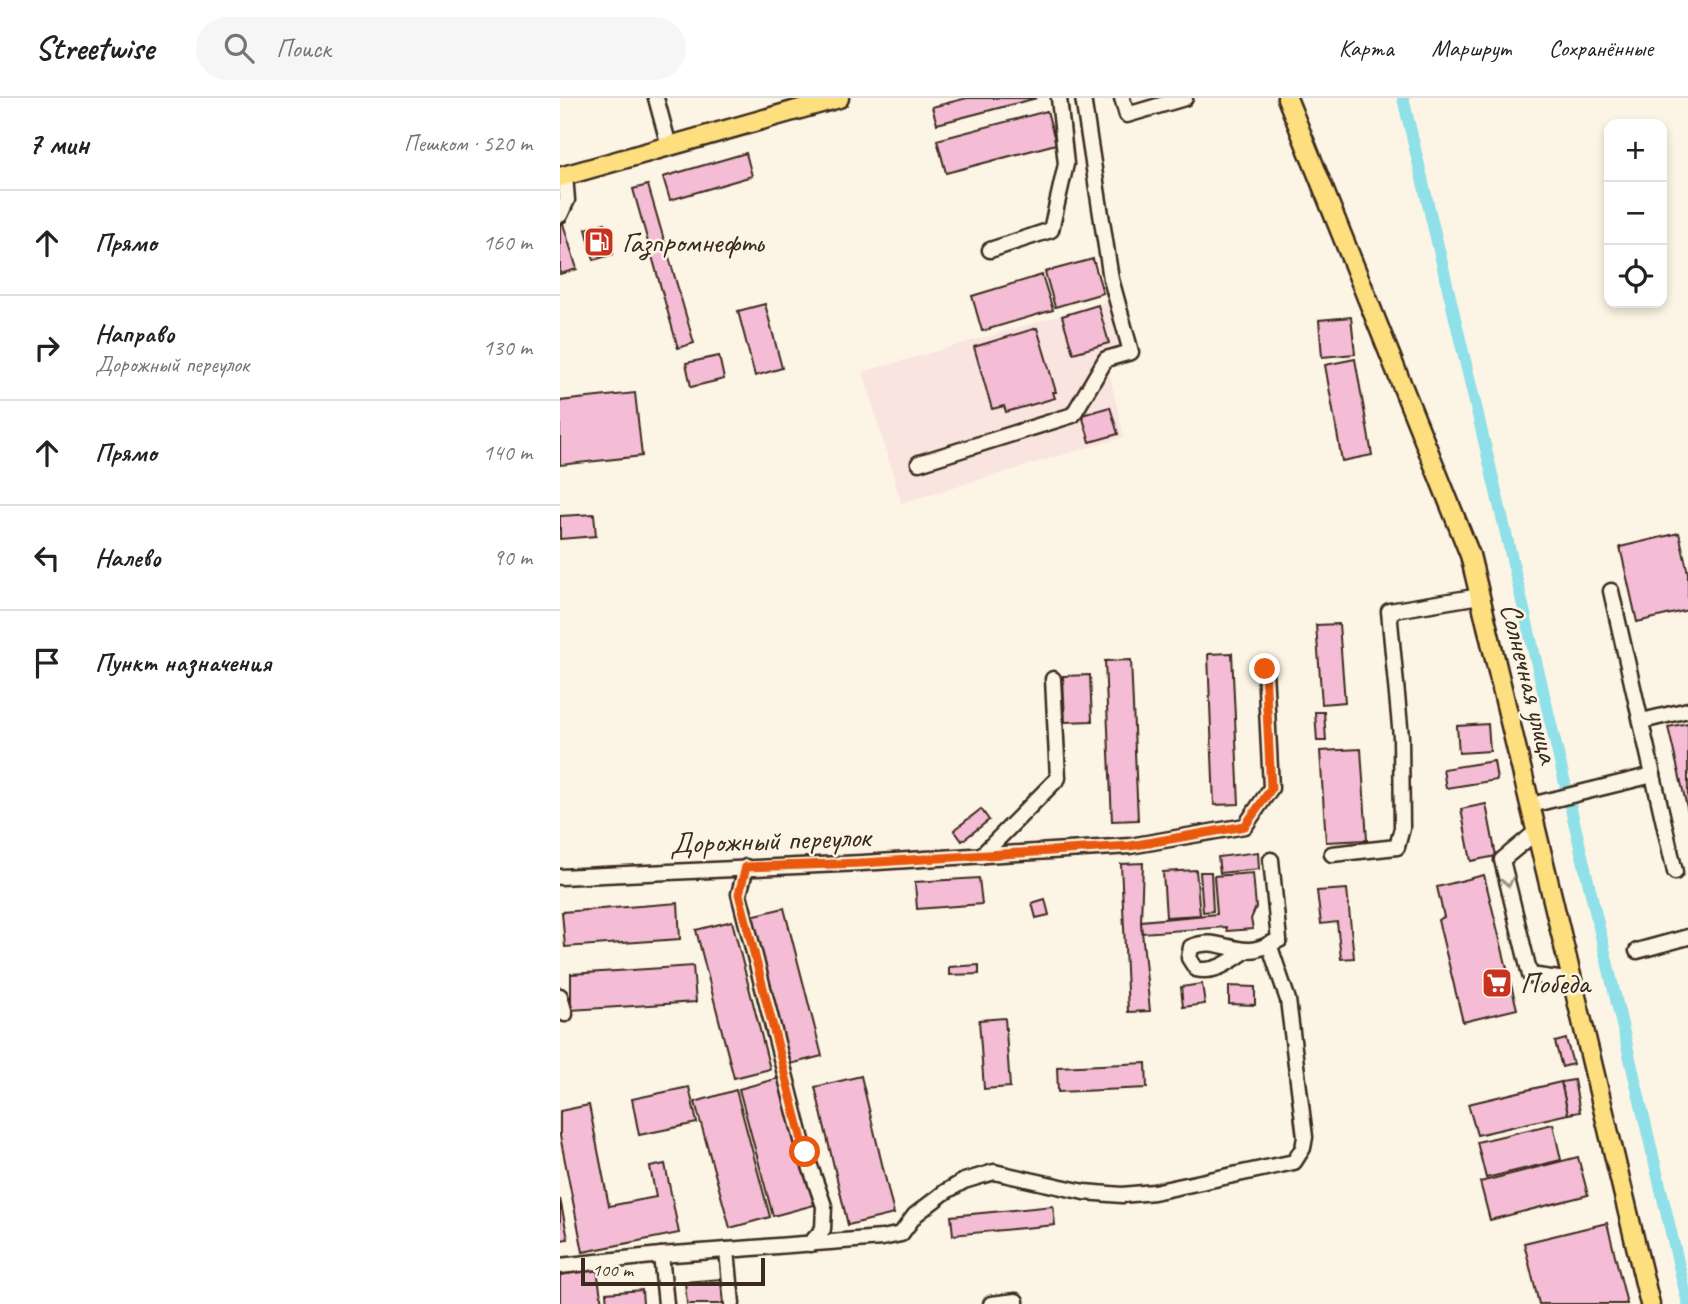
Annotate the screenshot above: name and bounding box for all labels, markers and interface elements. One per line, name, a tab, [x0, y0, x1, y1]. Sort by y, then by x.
search box	[196, 17, 686, 80]
text: Streetwise	[35, 27, 154, 69]
icon: search	[220, 29, 258, 67]
text: Поиск	[276, 32, 331, 65]
text: Карта	[1339, 33, 1394, 63]
text: Маршрут	[1432, 33, 1511, 63]
text: Сохранённые	[1549, 33, 1653, 63]
map controls	[1604, 119, 1667, 308]
button: +	[1604, 119, 1667, 182]
text: 7 мин	[28, 125, 89, 163]
text: Пешком · 520 m	[404, 129, 532, 158]
button: −	[1604, 182, 1667, 245]
place label: Газпромнефть	[622, 223, 765, 261]
icon: ahead	[28, 224, 66, 262]
fuel station icon: Газпромнефть	[582, 225, 616, 259]
text: Прямо	[95, 226, 157, 259]
text: 160 m	[483, 228, 532, 257]
button: locate	[1604, 245, 1667, 308]
text: Направо	[95, 317, 174, 350]
icon: right	[28, 329, 66, 367]
text: 130 m	[483, 333, 532, 362]
text: Дорожный переулок	[95, 350, 249, 379]
icon: ahead	[28, 434, 66, 472]
text: Прямо	[95, 436, 157, 469]
text: 140 m	[483, 438, 532, 467]
icon: left	[28, 539, 66, 577]
text: Налево	[95, 541, 161, 574]
text: 90 m	[493, 543, 532, 572]
street label: Солнечная улица	[1492, 599, 1569, 769]
icon: arrive	[28, 644, 66, 682]
text: Пункт назначения	[95, 646, 271, 679]
route end	[1249, 653, 1280, 684]
street label: Дорожный переулок	[669, 817, 874, 862]
one-way arrow	[1499, 876, 1514, 888]
place label: Победа	[1520, 964, 1592, 1002]
supermarket icon: Победа	[1480, 966, 1514, 1000]
route start	[789, 1136, 820, 1167]
scale bar	[581, 1255, 765, 1287]
text: 100 m	[592, 1258, 633, 1282]

